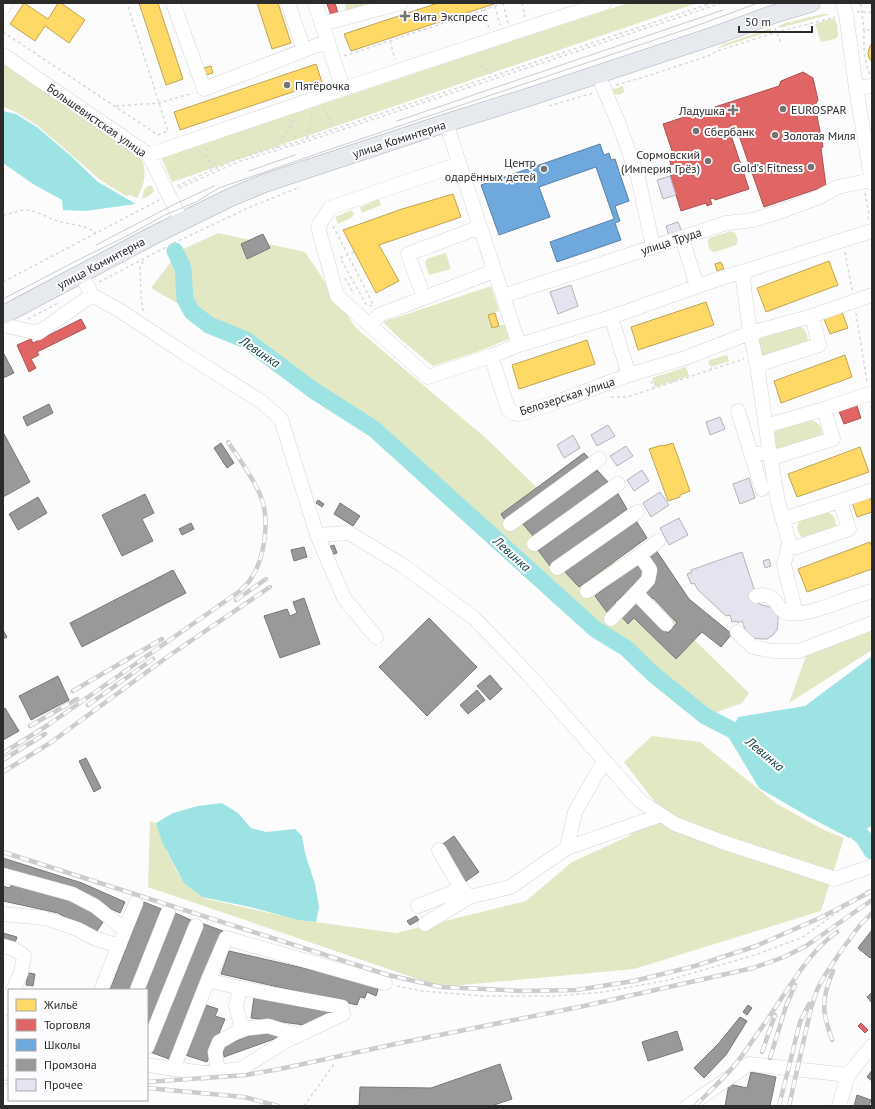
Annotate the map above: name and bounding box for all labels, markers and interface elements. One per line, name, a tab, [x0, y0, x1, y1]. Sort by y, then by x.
scale bar	[739, 8, 812, 34]
place label: Вита Экспресс	[413, 9, 488, 24]
marker: Вита Экспресс	[400, 11, 410, 21]
text: 50 m	[745, 14, 771, 29]
place label: Пятёрочка	[295, 78, 350, 93]
street label: Большевистская улица	[44, 80, 150, 160]
marker: Пятёрочка	[282, 80, 292, 90]
place label: EUROSPAR	[791, 102, 847, 117]
place label: Ладушка	[678, 103, 725, 118]
marker: EUROSPAR	[778, 104, 788, 114]
marker: Ладушка	[728, 105, 738, 115]
street label: улица Коминтерна	[351, 117, 448, 161]
place label: Сбербанк	[704, 124, 755, 139]
marker: Сбербанк	[691, 126, 701, 136]
place label: Золотая Миля	[783, 128, 856, 143]
marker: Золотая Миля	[770, 130, 780, 140]
place label: Сормовский (Империя Грёз)	[621, 147, 700, 176]
place label: Центр одарённых детей	[445, 155, 536, 184]
marker: Сормовский (Империя Грёз)	[703, 156, 713, 166]
place label: Gold's Fitness	[733, 160, 803, 175]
marker: Gold's Fitness	[806, 162, 816, 172]
marker: Центр одарённых детей	[539, 164, 549, 174]
street label: улица Труда	[639, 224, 703, 258]
street label: улица Коминтерна	[55, 234, 147, 292]
water label: Левинка	[236, 332, 284, 372]
street label: Белозерская улица	[517, 374, 617, 418]
water label: Левинка	[489, 532, 535, 576]
water label: Левинка	[741, 732, 788, 775]
legend	[8, 989, 148, 1101]
text: Жильё	[43, 997, 78, 1012]
text: Торговля	[44, 1017, 90, 1032]
text: Школы	[44, 1037, 80, 1052]
text: Промзона	[44, 1057, 97, 1072]
text: Прочее	[44, 1077, 83, 1092]

